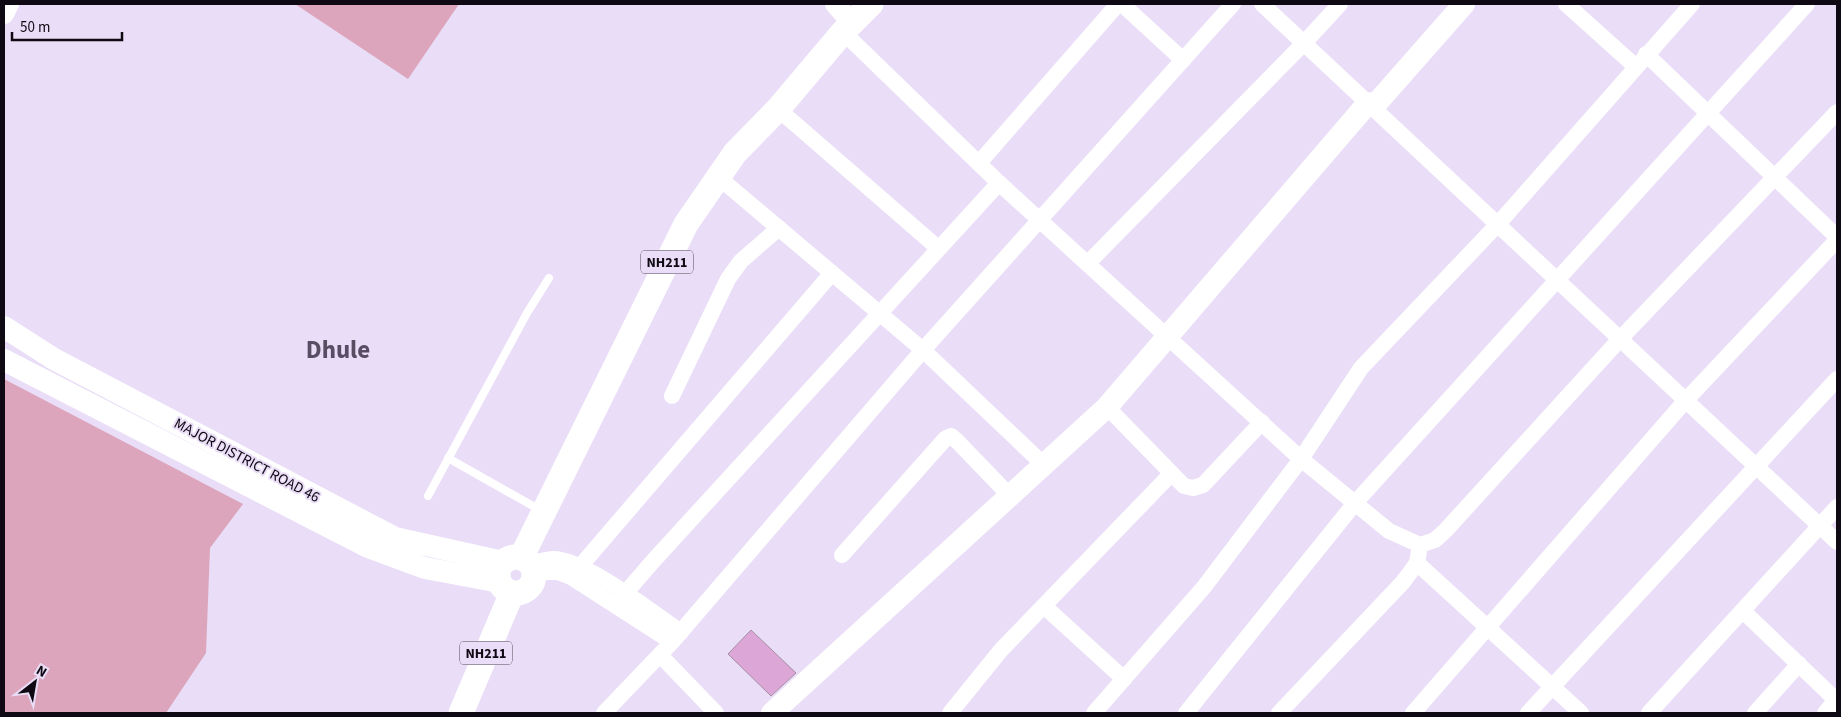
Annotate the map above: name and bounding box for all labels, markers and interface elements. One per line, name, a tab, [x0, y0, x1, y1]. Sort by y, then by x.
scale bar	[12, 10, 122, 42]
text: 50 m	[20, 17, 50, 38]
road number: NH211	[641, 250, 693, 274]
district label: Dhule	[306, 332, 370, 368]
street label: MAJOR DISTRICT ROAD 46	[170, 413, 323, 508]
road number: NH211	[460, 641, 512, 664]
north arrow	[10, 657, 60, 707]
text: N	[32, 661, 50, 683]

